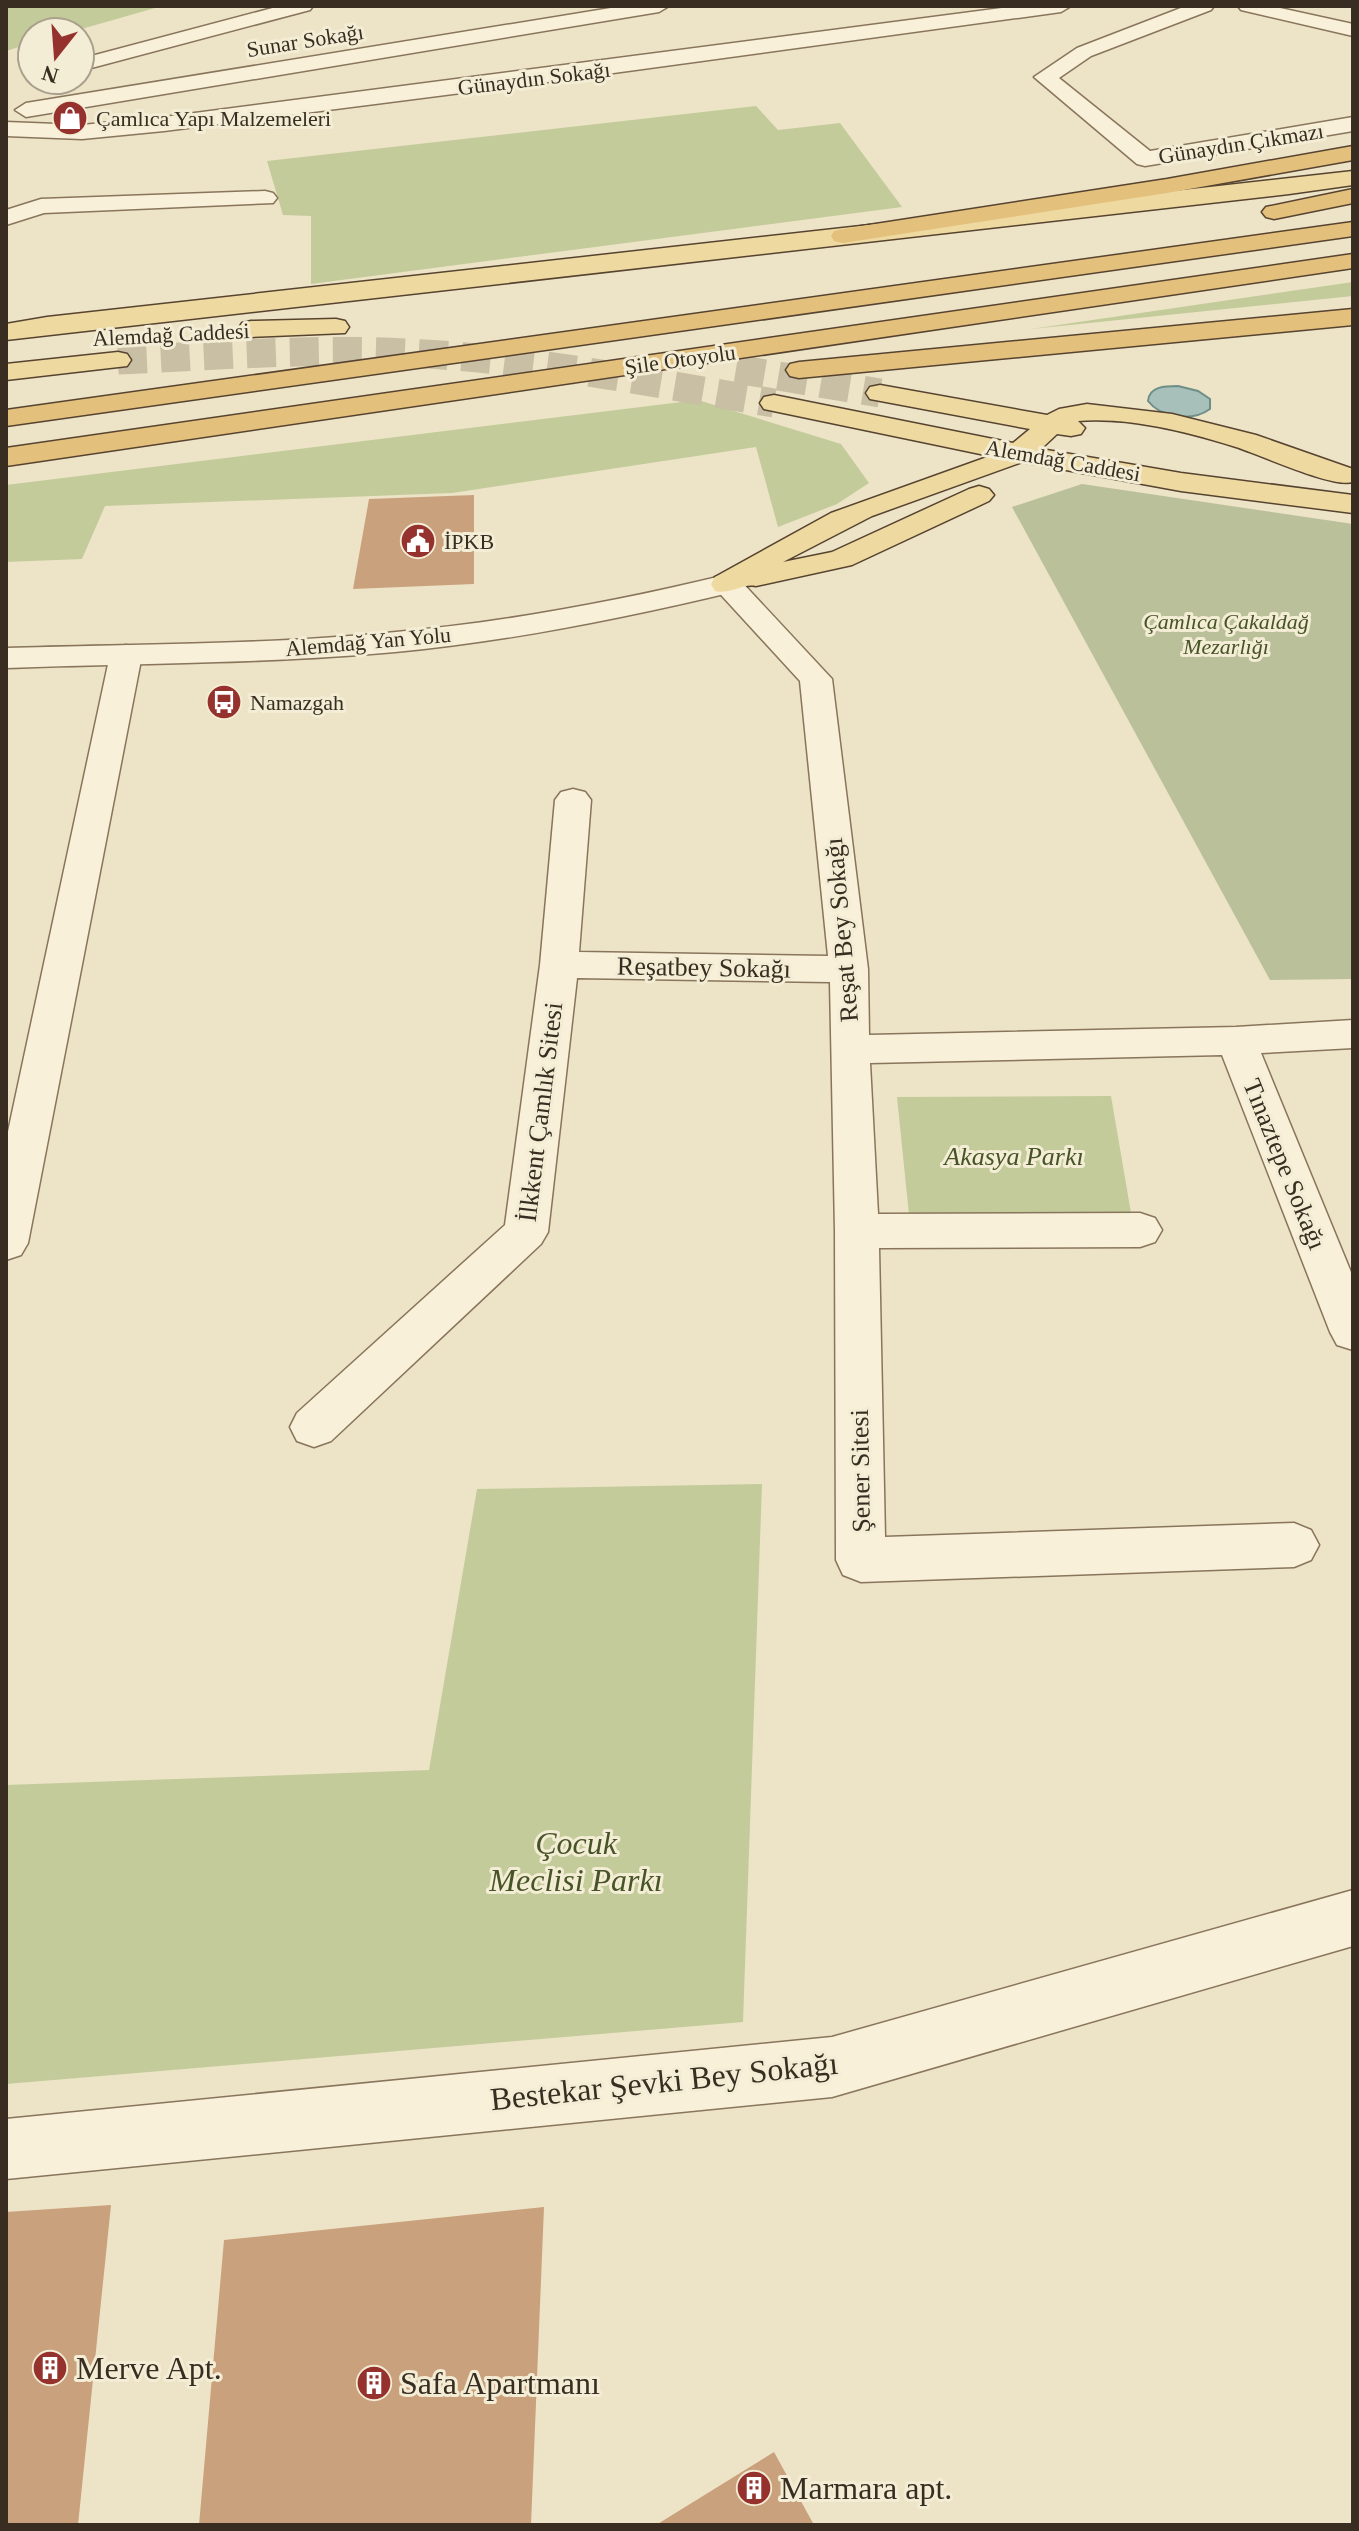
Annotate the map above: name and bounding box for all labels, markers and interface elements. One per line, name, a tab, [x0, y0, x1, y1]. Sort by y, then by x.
north arrow	[16, 16, 96, 96]
street label: Sunar Sokağı	[245, 19, 365, 62]
street label: Günaydın Sokağı	[456, 57, 612, 100]
text: N	[39, 60, 62, 89]
shop icon: Çamlıca Yapı Malzemeleri	[51, 99, 89, 137]
place label: Çamlıca Yapı Malzemeleri	[96, 106, 331, 131]
street label: Günaydın Çıkmazı	[1157, 118, 1325, 169]
street label: Alemdağ Caddesi	[92, 318, 250, 351]
street label: Şile Otoyolu	[623, 339, 737, 380]
street label: Alemdağ Caddesi	[983, 435, 1142, 486]
public building icon: İPKB	[399, 522, 437, 560]
place label: İPKB	[444, 529, 494, 554]
park label: Çamlıca Çakaldağ Mezarlığı	[1143, 609, 1309, 659]
street label: Alemdağ Yan Yolu	[284, 622, 452, 661]
bus stop icon: Namazgah	[205, 683, 243, 721]
place label: Namazgah	[250, 690, 344, 715]
street label: Reşat Bey Sokağı	[819, 837, 864, 1023]
street label: Reşatbey Sokağı	[617, 951, 791, 984]
street label: İlkkent Çamlık Sitesi	[513, 1001, 568, 1224]
street label: Tınaztepe Sokağı	[1237, 1075, 1332, 1254]
park label: Akasya Parkı	[942, 1142, 1084, 1171]
street label: Şener Sitesi	[845, 1409, 876, 1533]
park label: Çocuk Meclisi Parkı	[488, 1825, 663, 1898]
street label: Bestekar Şevki Bey Sokağı	[488, 2045, 840, 2117]
building icon: Merve Apt.	[31, 2349, 69, 2387]
place label: Merve Apt.	[76, 2350, 222, 2386]
building icon: Safa Apartmanı	[355, 2364, 393, 2402]
place label: Safa Apartmanı	[400, 2365, 600, 2401]
building icon: Marmara apt.	[735, 2469, 773, 2507]
place label: Marmara apt.	[780, 2470, 952, 2506]

